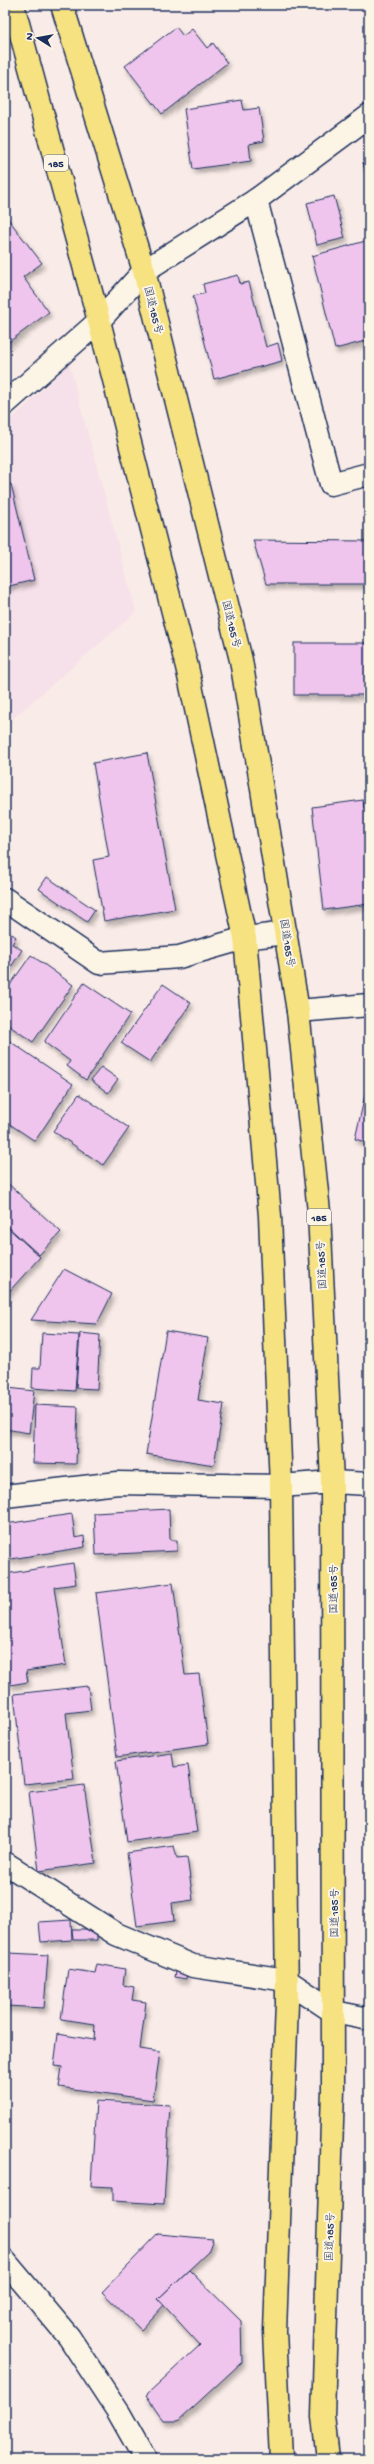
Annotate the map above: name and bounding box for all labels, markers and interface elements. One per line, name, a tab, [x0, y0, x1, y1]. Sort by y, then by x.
north arrow	[18, 18, 58, 58]
text: N	[24, 32, 37, 41]
road number: 185	[44, 155, 68, 171]
street label: 国道185号	[140, 285, 165, 336]
street label: 国道185号	[218, 599, 243, 650]
street label: 国道185号	[276, 918, 297, 969]
road number: 185	[307, 1209, 331, 1225]
street label: 国道185号	[315, 1240, 330, 1290]
street label: 国道185号	[328, 1564, 341, 1614]
street label: 国道185号	[329, 1888, 342, 1938]
street label: 国道185号	[323, 2212, 338, 2262]

